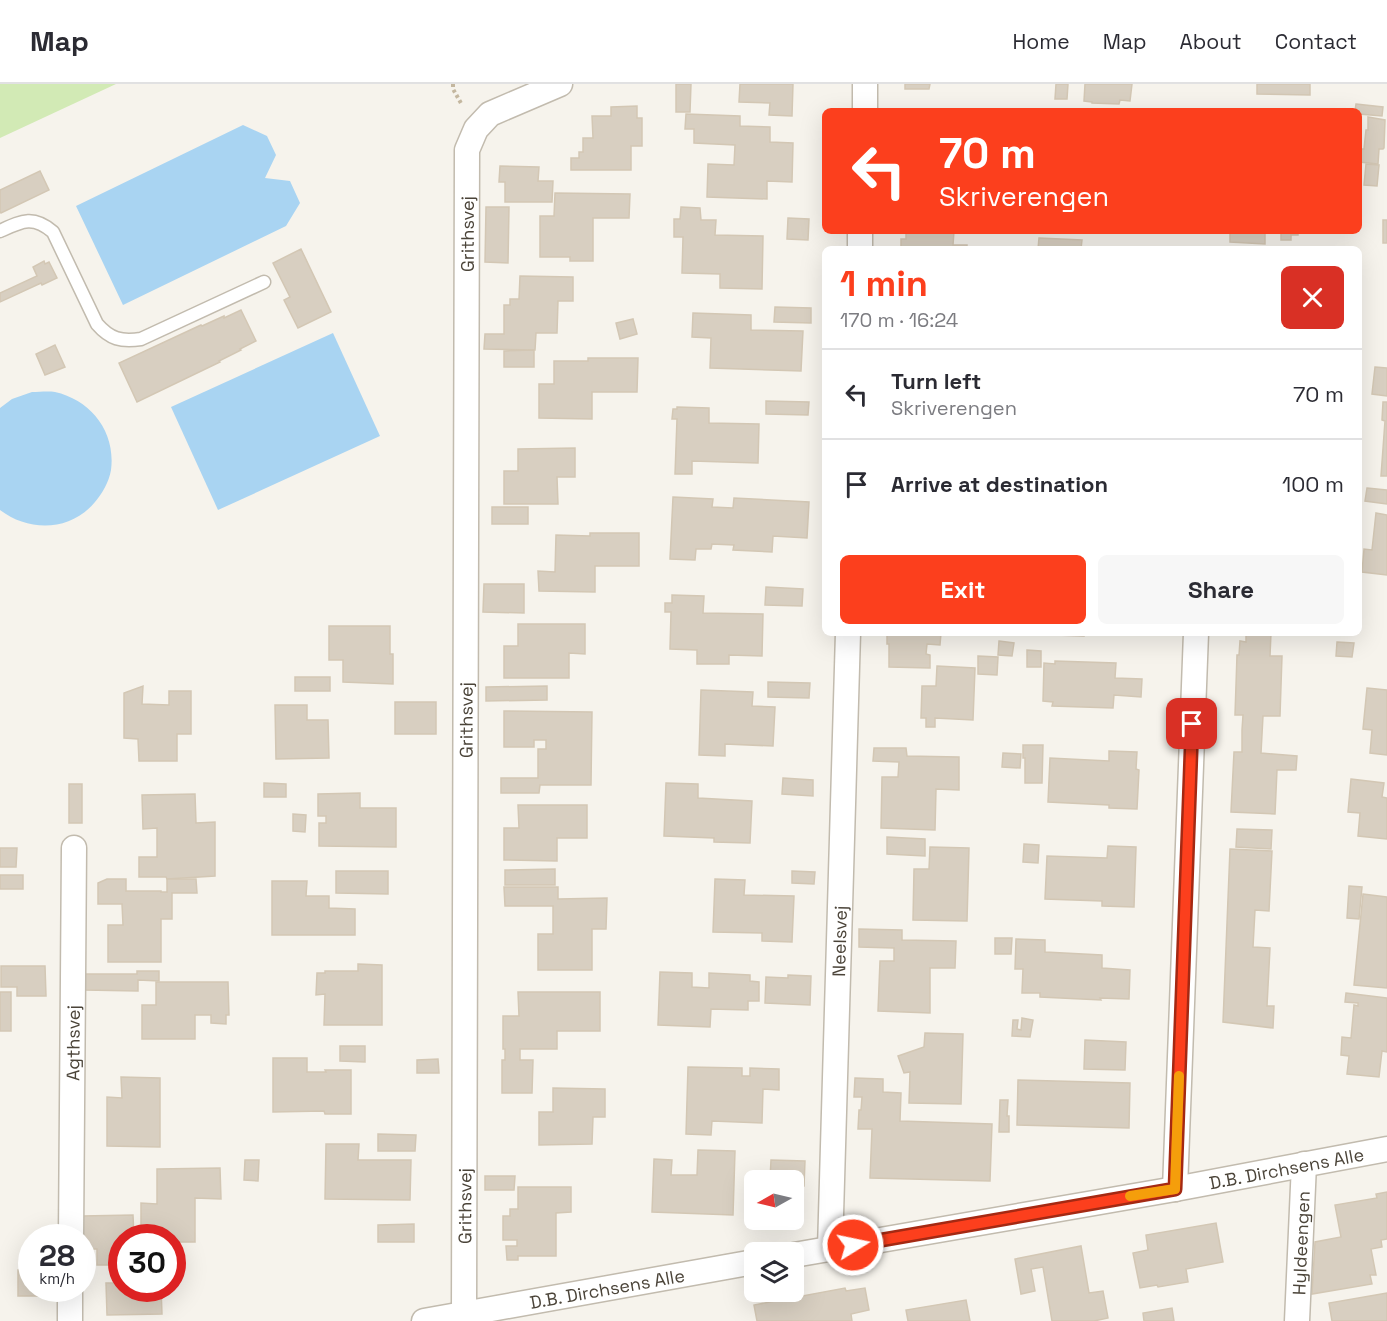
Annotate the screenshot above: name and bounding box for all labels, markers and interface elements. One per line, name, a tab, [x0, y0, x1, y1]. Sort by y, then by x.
text: Map	[30, 23, 89, 59]
text: Home	[1012, 28, 1070, 55]
text: Map	[1103, 28, 1147, 55]
text: About	[1180, 28, 1242, 55]
text: Contact	[1275, 28, 1357, 55]
text: 70 m	[939, 127, 1036, 180]
icon: left	[840, 132, 918, 210]
text: Skriverengen	[939, 179, 1109, 214]
street label: Grithsvej	[455, 196, 478, 272]
text: 1 min	[840, 261, 928, 307]
button: close	[1281, 266, 1344, 329]
text: 170 m · 16:24	[840, 307, 958, 333]
text: Turn left	[891, 367, 981, 395]
icon: left	[840, 378, 873, 411]
text: 70 m	[1293, 380, 1344, 408]
text: Skriverengen	[891, 395, 1017, 421]
icon: arrive	[840, 468, 873, 501]
text: Arrive at destination	[891, 470, 1108, 498]
text: 100 m	[1282, 470, 1344, 498]
button: Exit	[840, 555, 1086, 624]
button: Share	[1098, 555, 1344, 624]
street label: Grithsvej	[454, 682, 477, 758]
pin	[1166, 698, 1217, 749]
icon: arrive	[1175, 707, 1208, 740]
street label: Neelsvej	[826, 905, 852, 977]
street label: Agthsvej	[61, 1005, 84, 1081]
street label: D.B. Dirchsens Alle	[1207, 1142, 1366, 1194]
street label: Grithsvej	[453, 1168, 476, 1244]
north arrow	[744, 1170, 804, 1230]
map controls	[744, 1170, 804, 1302]
street label: Hyldeengen	[1287, 1190, 1314, 1296]
position arrow	[821, 1213, 885, 1277]
speed limit sign: 30	[108, 1224, 186, 1302]
text: 28	[39, 1236, 75, 1275]
button: layers	[744, 1242, 804, 1302]
street label: D.B. Dirchsens Alle	[528, 1263, 686, 1313]
text: km/h	[39, 1269, 75, 1288]

